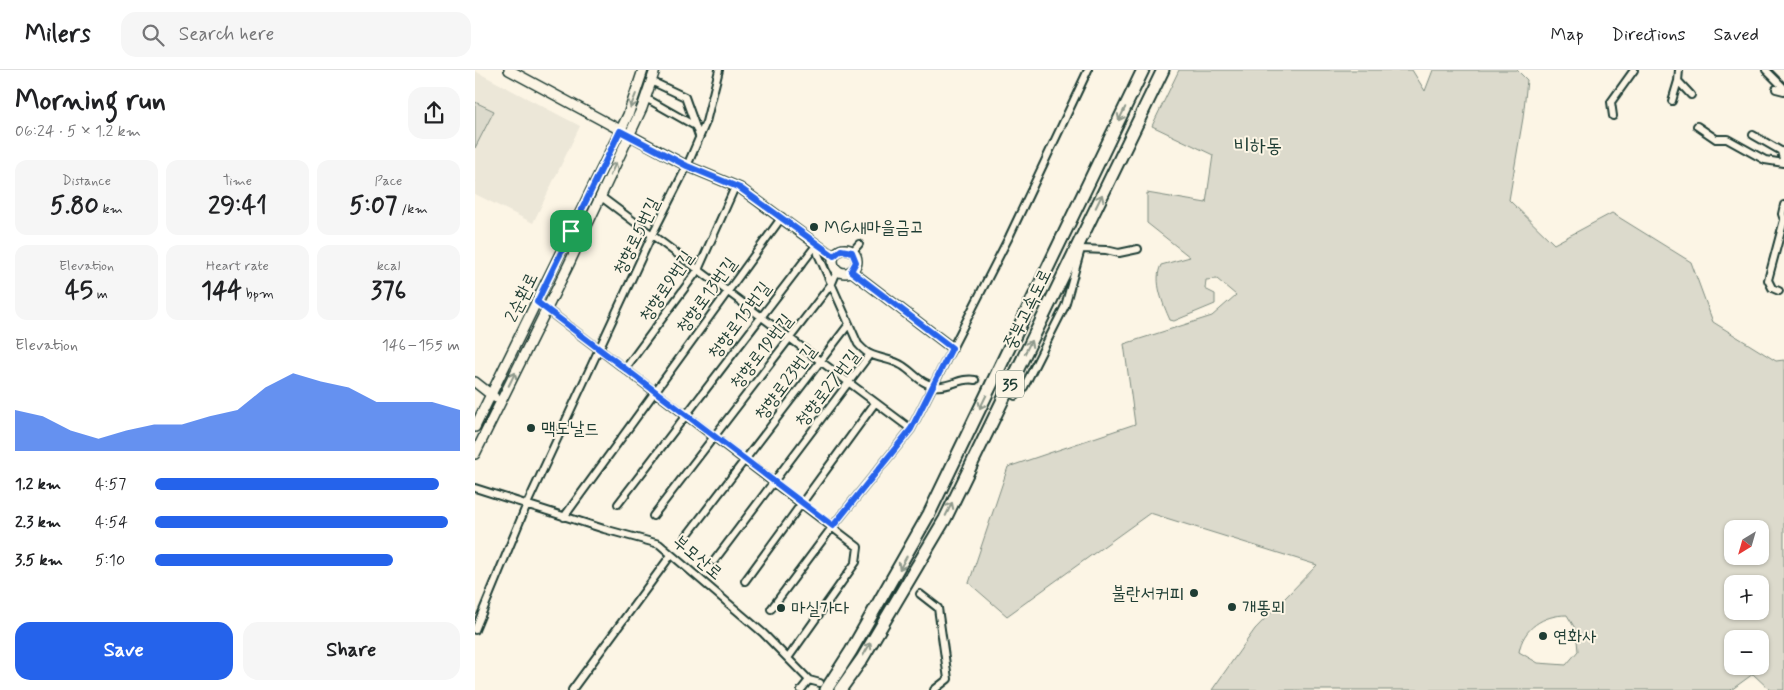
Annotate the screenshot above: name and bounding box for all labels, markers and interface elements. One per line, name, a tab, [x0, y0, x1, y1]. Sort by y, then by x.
search box	[121, 12, 471, 57]
text: Milers	[25, 19, 91, 50]
icon: search	[139, 21, 167, 49]
text: Search here	[179, 22, 274, 47]
text: Map	[1551, 23, 1584, 47]
text: Directions	[1612, 23, 1686, 47]
text: Saved	[1714, 23, 1759, 47]
text: Morning run	[15, 83, 166, 120]
button: share	[408, 87, 460, 139]
one-way arrow	[628, 93, 637, 108]
one-way arrow	[1117, 106, 1127, 121]
text: 06:24 · 5 × 1.2 km	[15, 121, 141, 142]
district label: 비하동	[1234, 133, 1282, 160]
one-way arrow	[609, 162, 618, 177]
text: Distance	[62, 172, 111, 190]
text: Time	[223, 172, 252, 190]
text: Pace	[375, 172, 402, 190]
text: 5.80	[50, 190, 99, 223]
text: 29:41	[208, 190, 267, 223]
text: 5:07	[349, 190, 397, 223]
street label: 청향로5번길	[608, 193, 666, 279]
one-way arrow	[1095, 194, 1104, 209]
text: km	[99, 200, 123, 218]
text: /km	[397, 200, 428, 218]
pin	[550, 210, 592, 252]
place label: MG새마을금고	[824, 216, 924, 240]
icon: arrive	[557, 217, 585, 245]
marker: MG새마을금고	[808, 221, 820, 233]
street label: 청향로9번길	[634, 246, 700, 327]
street label: 청향로13번길	[671, 252, 743, 338]
text: Elevation	[59, 257, 114, 275]
text: Heart rate	[206, 257, 269, 275]
text: kcal	[377, 257, 400, 275]
street label: 중부고속도로	[998, 265, 1058, 354]
street label: 2순환로	[500, 269, 544, 326]
text: 45	[65, 275, 93, 308]
text: 144	[201, 275, 242, 308]
text: 376	[371, 275, 406, 308]
street label: 청향로15번길	[703, 277, 777, 364]
text: m	[93, 285, 108, 303]
text: bpm	[242, 285, 274, 303]
street label: 청향로19번길	[725, 309, 799, 394]
text: Elevation	[15, 335, 78, 356]
text: 146–155 m	[382, 335, 460, 356]
street label: 청향로23번길	[749, 339, 823, 426]
one-way arrow	[1024, 340, 1033, 355]
street label: 청향로27번길	[790, 345, 866, 432]
road number: 35	[996, 370, 1024, 398]
one-way arrow	[508, 372, 517, 387]
one-way arrow	[978, 394, 988, 409]
place label: 맥도날드	[541, 417, 599, 441]
marker: 맥도날드	[525, 422, 537, 434]
text: 1.2 km	[15, 474, 61, 495]
text: 4:57	[95, 474, 126, 495]
one-way arrow	[945, 502, 954, 517]
text: 2.3 km	[15, 512, 61, 533]
text: 4:54	[95, 512, 128, 533]
north arrow	[1724, 520, 1769, 565]
map controls	[1724, 520, 1769, 675]
street label: 부모산로	[667, 530, 727, 586]
text: 3.5 km	[15, 550, 63, 571]
text: 5:10	[95, 550, 125, 571]
one-way arrow	[898, 556, 908, 571]
button: +	[1724, 575, 1769, 620]
place label: 불란서커피	[1112, 582, 1184, 606]
marker: 불란서커피	[1188, 587, 1200, 599]
place label: 개똥뫼	[1242, 596, 1285, 620]
place label: 마실가다	[791, 597, 849, 621]
marker: 개똥뫼	[1226, 601, 1238, 613]
marker: 마실가다	[775, 602, 787, 614]
button: Save	[15, 622, 233, 680]
button: Share	[243, 622, 460, 680]
place label: 연화사	[1553, 625, 1597, 649]
marker: 연화사	[1537, 630, 1549, 642]
button: −	[1724, 630, 1769, 675]
one-way arrow	[863, 643, 873, 657]

